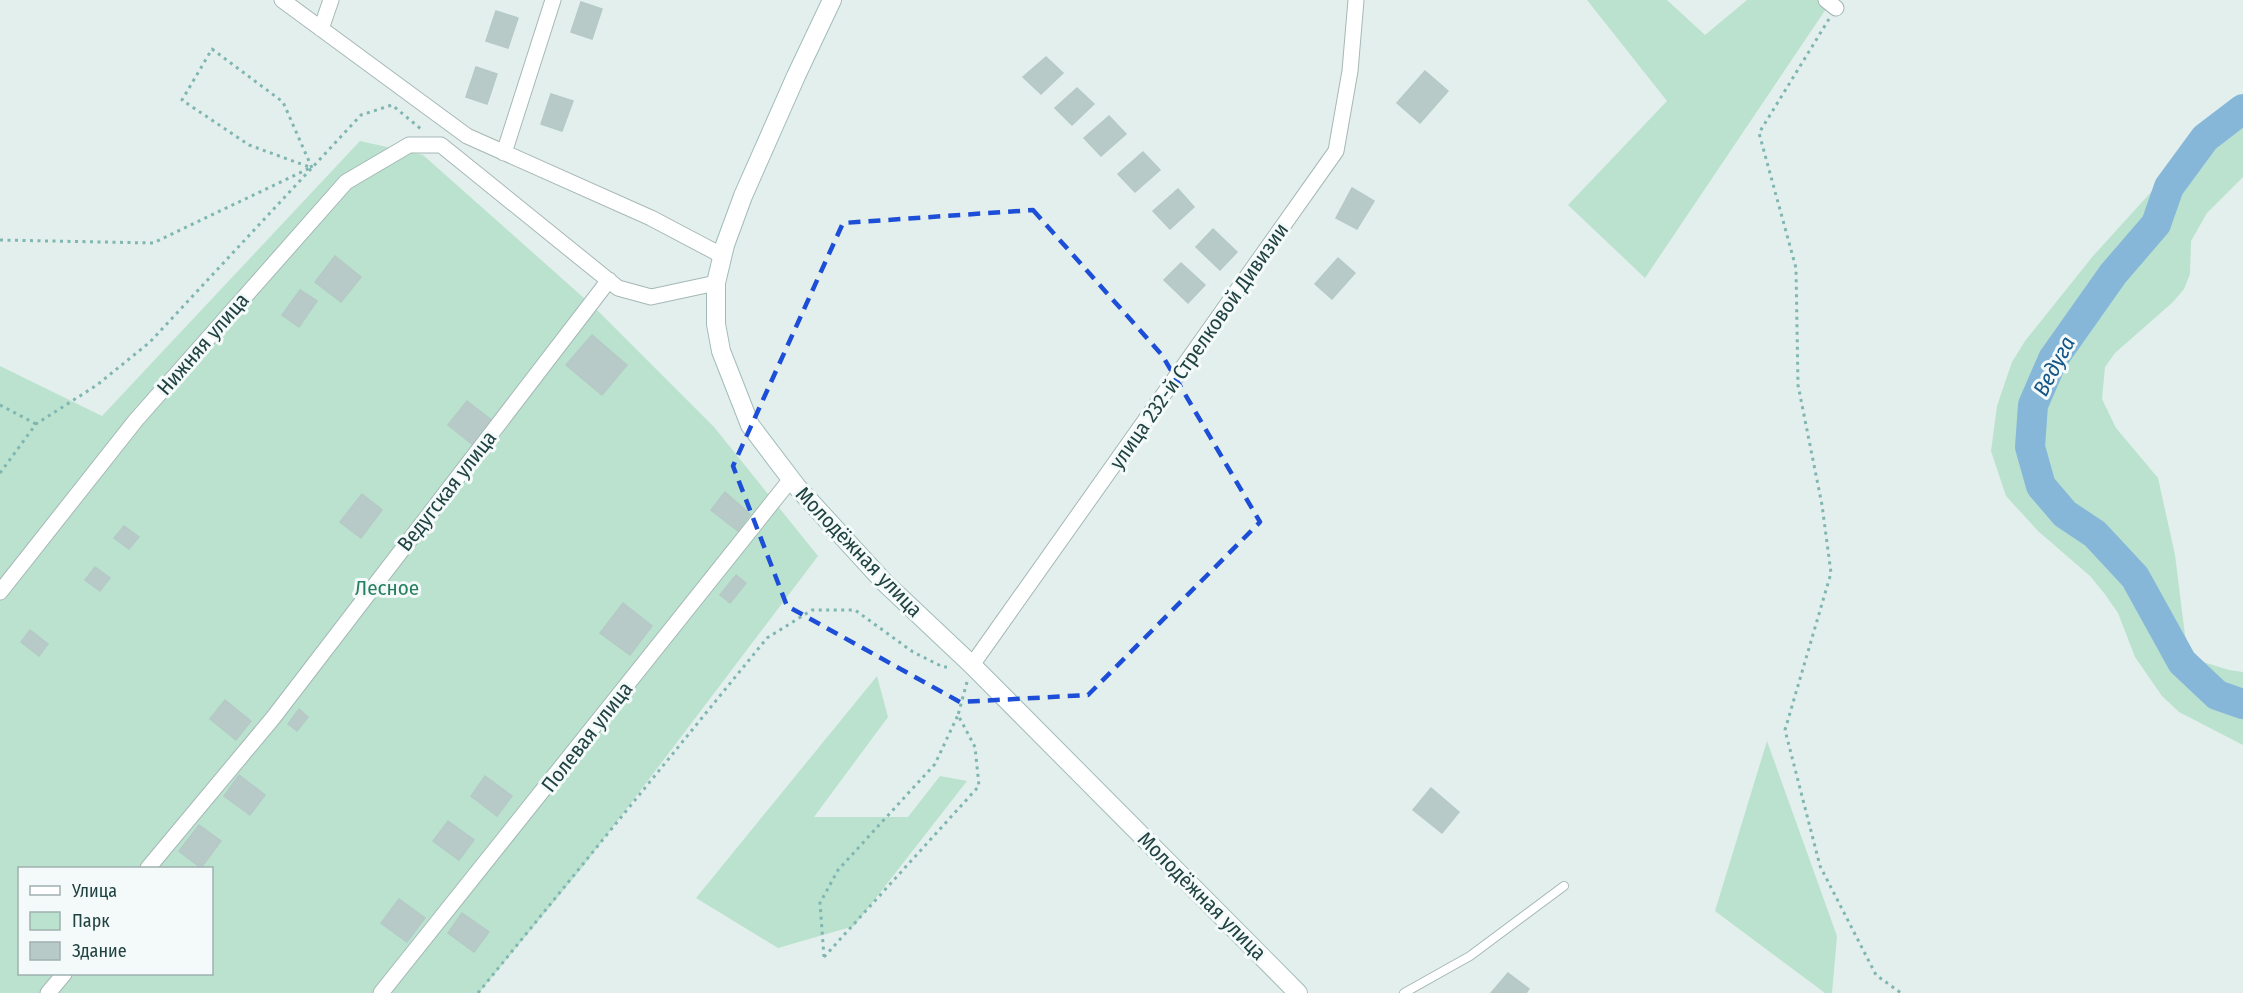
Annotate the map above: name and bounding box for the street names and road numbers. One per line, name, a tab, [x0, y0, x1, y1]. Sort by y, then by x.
street label: улица 232-й Стрелковой Дивизии	[1104, 218, 1294, 474]
street label: Нижняя улица	[152, 288, 254, 400]
street label: Ведугская улица	[392, 425, 502, 557]
street label: Молодёжная улица	[790, 481, 928, 623]
street label: Полевая улица	[536, 676, 638, 798]
street label: Молодёжная улица	[1132, 826, 1272, 966]

